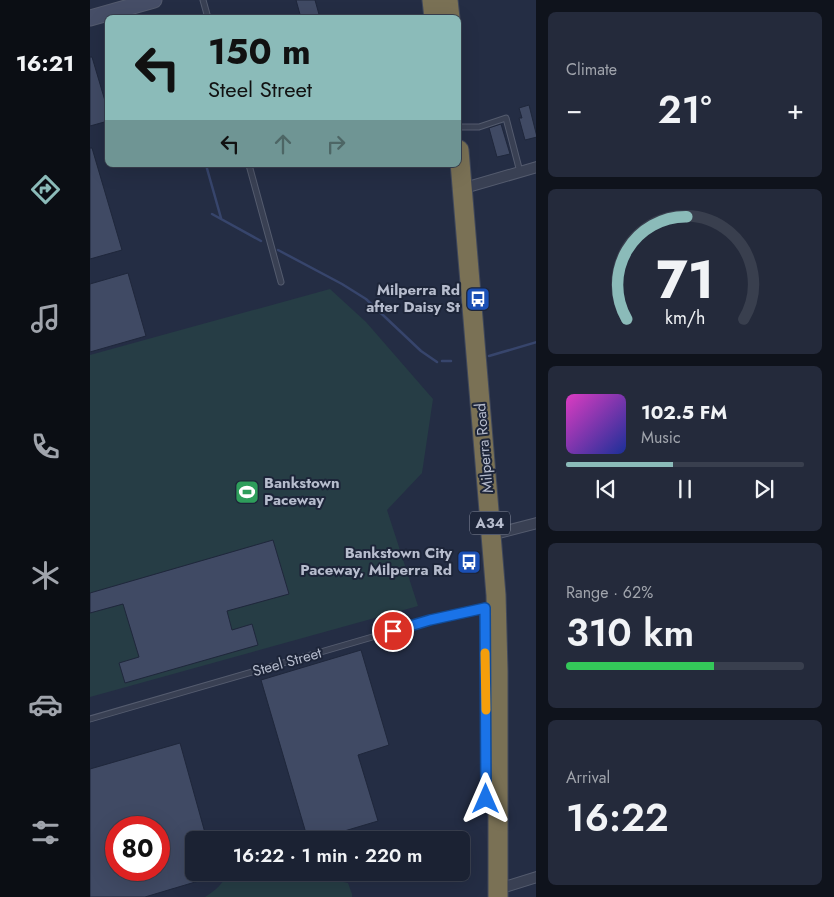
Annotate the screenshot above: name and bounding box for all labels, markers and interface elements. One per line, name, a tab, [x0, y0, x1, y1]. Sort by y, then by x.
text: 150 m	[208, 27, 311, 77]
icon: left	[125, 35, 190, 100]
text: 16:21	[16, 47, 74, 79]
text: Climate	[566, 58, 617, 81]
text: Steel Street	[208, 73, 312, 105]
text: 21°	[658, 82, 711, 137]
text: −	[566, 89, 583, 130]
text: +	[787, 89, 804, 130]
icon: left	[216, 130, 244, 158]
icon: ahead	[269, 130, 297, 158]
icon: right	[322, 130, 350, 158]
icon: directions	[28, 172, 63, 207]
text: 71	[656, 242, 714, 318]
place label: Milperra Rd after Daisy St	[366, 279, 460, 318]
bus stop icon: Milperra Rd after Daisy St	[465, 286, 491, 312]
icon: music	[28, 301, 63, 336]
text: km/h	[665, 305, 705, 331]
text: 102.5 FM	[641, 399, 727, 426]
street label: Milperra Road	[469, 402, 499, 494]
text: Music	[641, 426, 681, 449]
icon: phone	[28, 429, 63, 464]
place label: Bankstown Paceway	[264, 472, 340, 511]
icon: previous	[592, 475, 620, 503]
icon: pause	[671, 475, 699, 503]
icon: next	[750, 475, 778, 503]
sports icon: Bankstown Paceway	[234, 479, 260, 505]
road number: A34	[470, 512, 510, 534]
place label: Bankstown City Paceway, Milperra Rd	[300, 542, 452, 581]
bus stop icon: Bankstown City Paceway, Milperra Rd	[456, 549, 482, 575]
icon: climate	[28, 558, 63, 593]
text: Range · 62%	[566, 581, 653, 604]
text: 310 km	[566, 605, 694, 660]
pin	[372, 610, 414, 652]
icon: arrive	[379, 617, 407, 645]
street label: Steel Street	[250, 642, 325, 682]
icon: car	[28, 687, 63, 722]
text: Arrival	[566, 766, 610, 789]
position arrow	[459, 772, 511, 824]
text: 16:22	[566, 790, 669, 845]
icon: filters	[28, 815, 63, 850]
speed limit sign: 80	[105, 816, 170, 881]
text: 16:22 · 1 min · 220 m	[233, 842, 422, 869]

